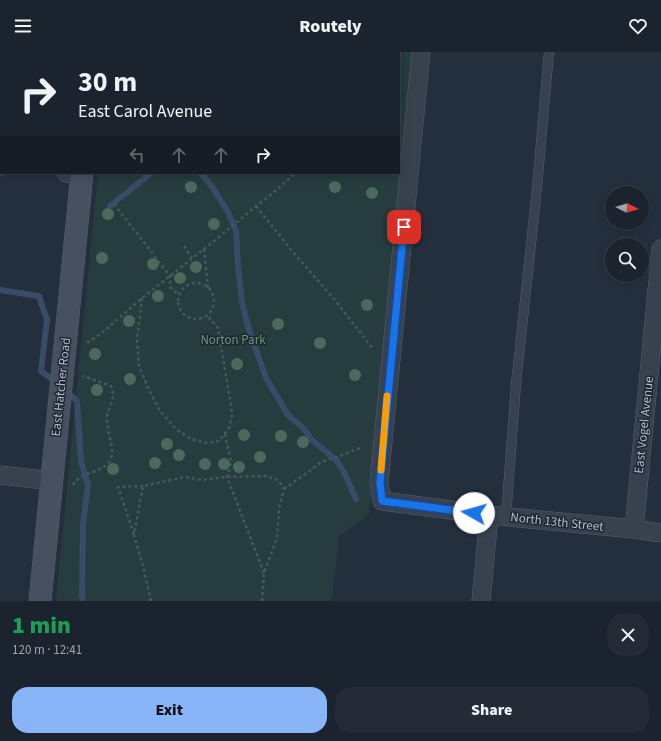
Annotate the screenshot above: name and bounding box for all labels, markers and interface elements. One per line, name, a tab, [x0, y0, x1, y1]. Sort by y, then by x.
text: Routely	[299, 14, 362, 39]
icon: menu	[12, 15, 34, 37]
icon: heart	[627, 15, 649, 37]
text: 30 m	[78, 62, 137, 102]
icon: right	[12, 68, 64, 120]
text: East Carol Avenue	[78, 99, 212, 124]
icon: left	[126, 144, 148, 166]
icon: ahead	[168, 144, 190, 166]
icon: ahead	[210, 144, 232, 166]
icon: right	[252, 144, 274, 166]
north arrow	[605, 186, 649, 230]
map controls	[605, 186, 649, 282]
pin	[387, 210, 421, 244]
icon: arrive	[393, 216, 415, 238]
button: search	[605, 238, 649, 282]
park label: Norton Park	[200, 331, 266, 349]
street label: East Hatcher Road	[47, 337, 75, 437]
street label: East Vogel Avenue	[630, 375, 658, 475]
position arrow	[453, 492, 495, 534]
street label: North 13th Street	[510, 508, 605, 536]
text: 1 min	[12, 608, 71, 643]
button: close	[607, 614, 649, 656]
text: 120 m · 12:41	[12, 641, 82, 659]
button: Exit	[12, 687, 327, 733]
button: Share	[335, 687, 649, 733]

